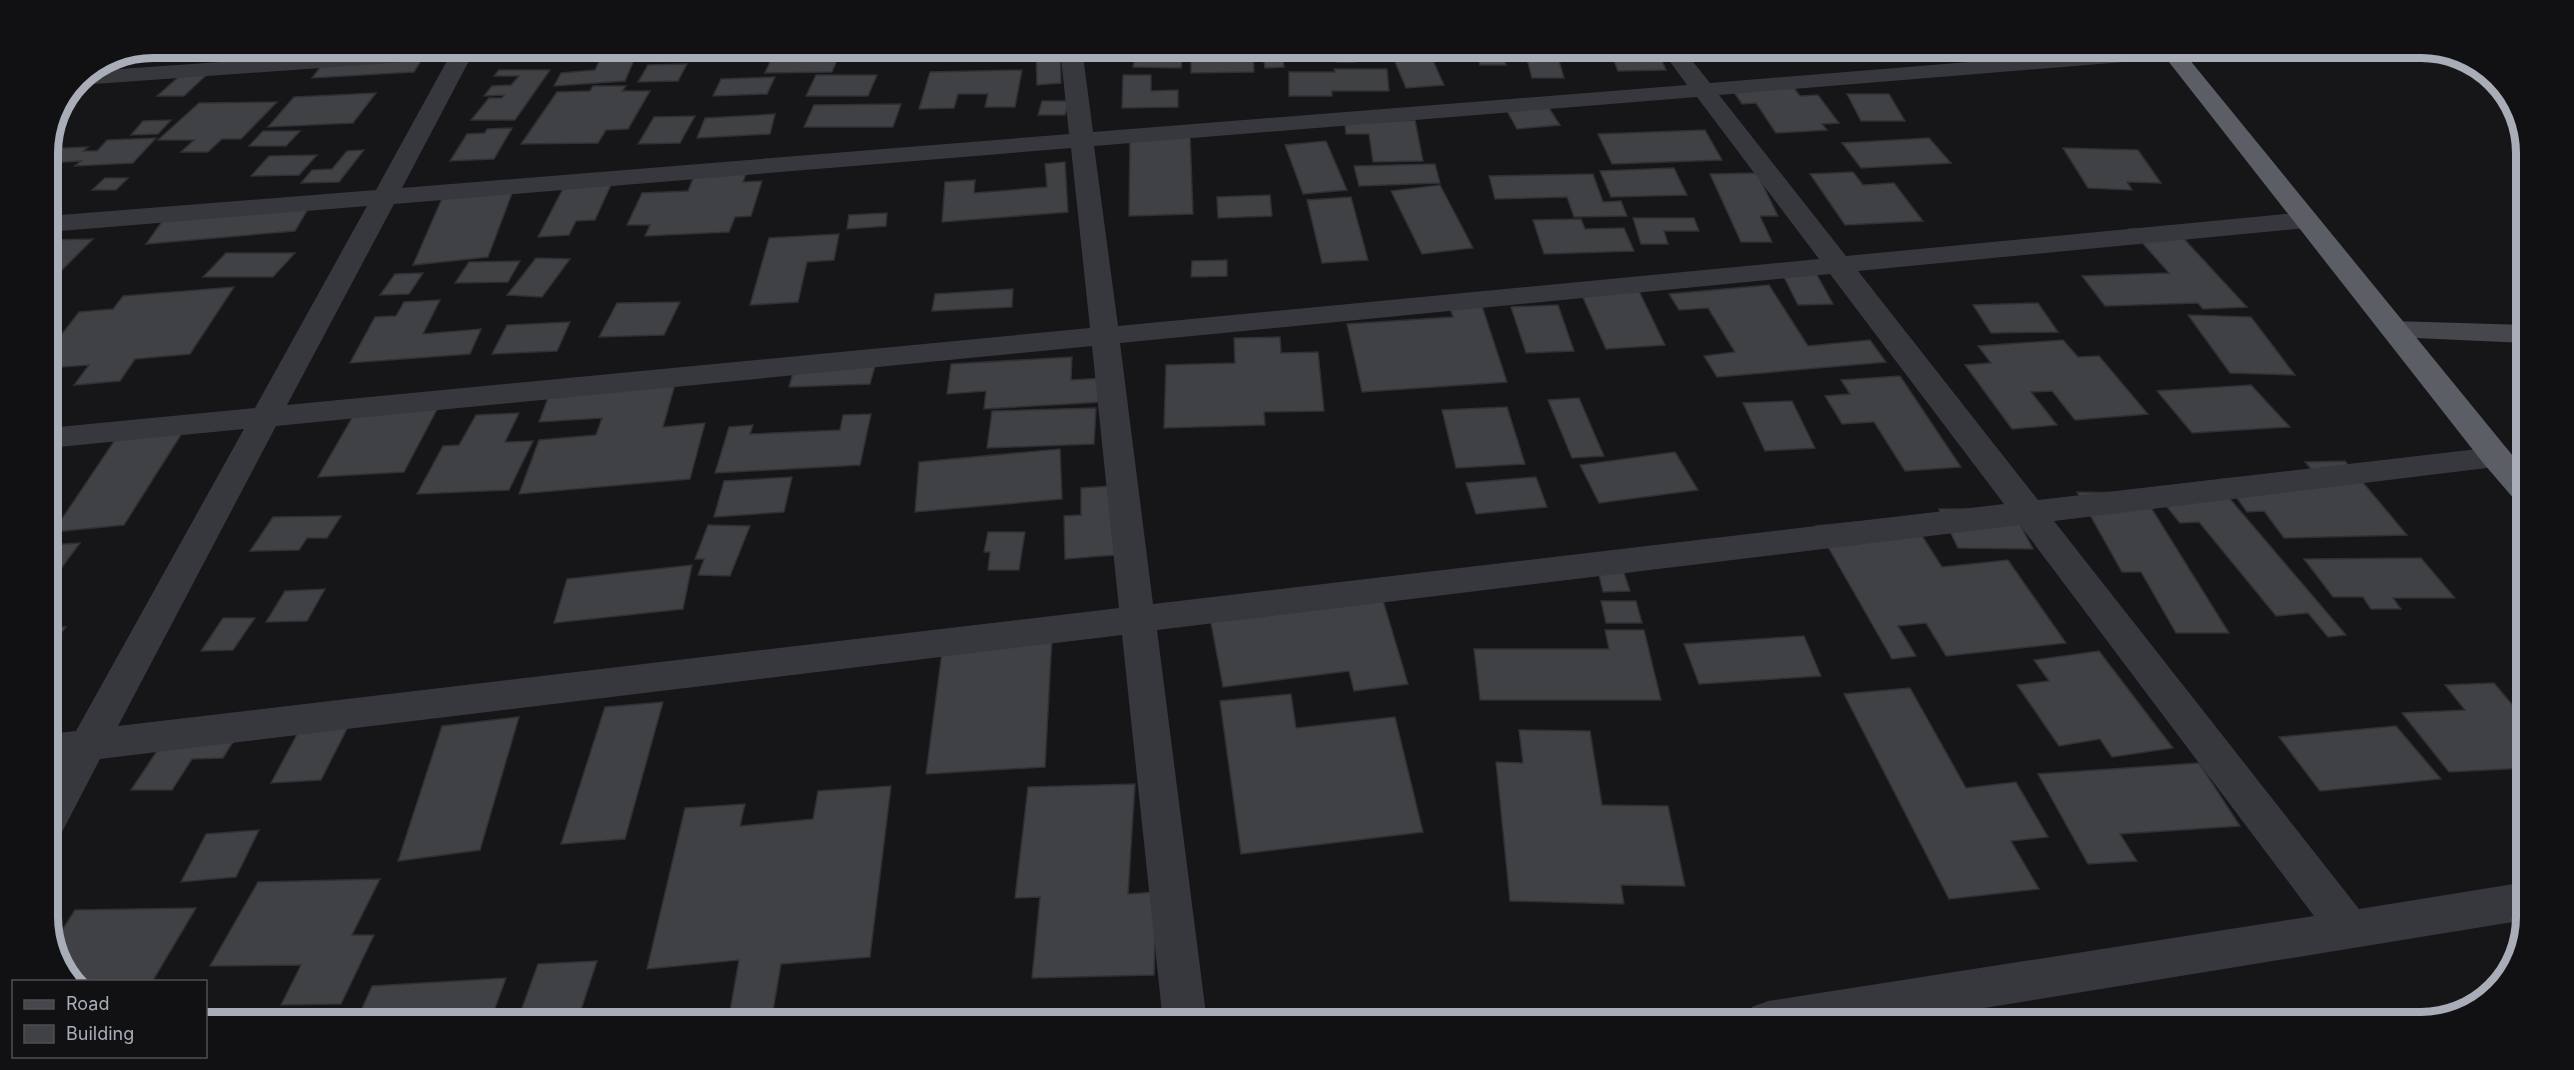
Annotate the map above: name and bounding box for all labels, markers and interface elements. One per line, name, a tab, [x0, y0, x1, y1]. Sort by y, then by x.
legend	[12, 980, 207, 1058]
text: Road	[66, 993, 109, 1014]
text: Building	[66, 1023, 134, 1044]

